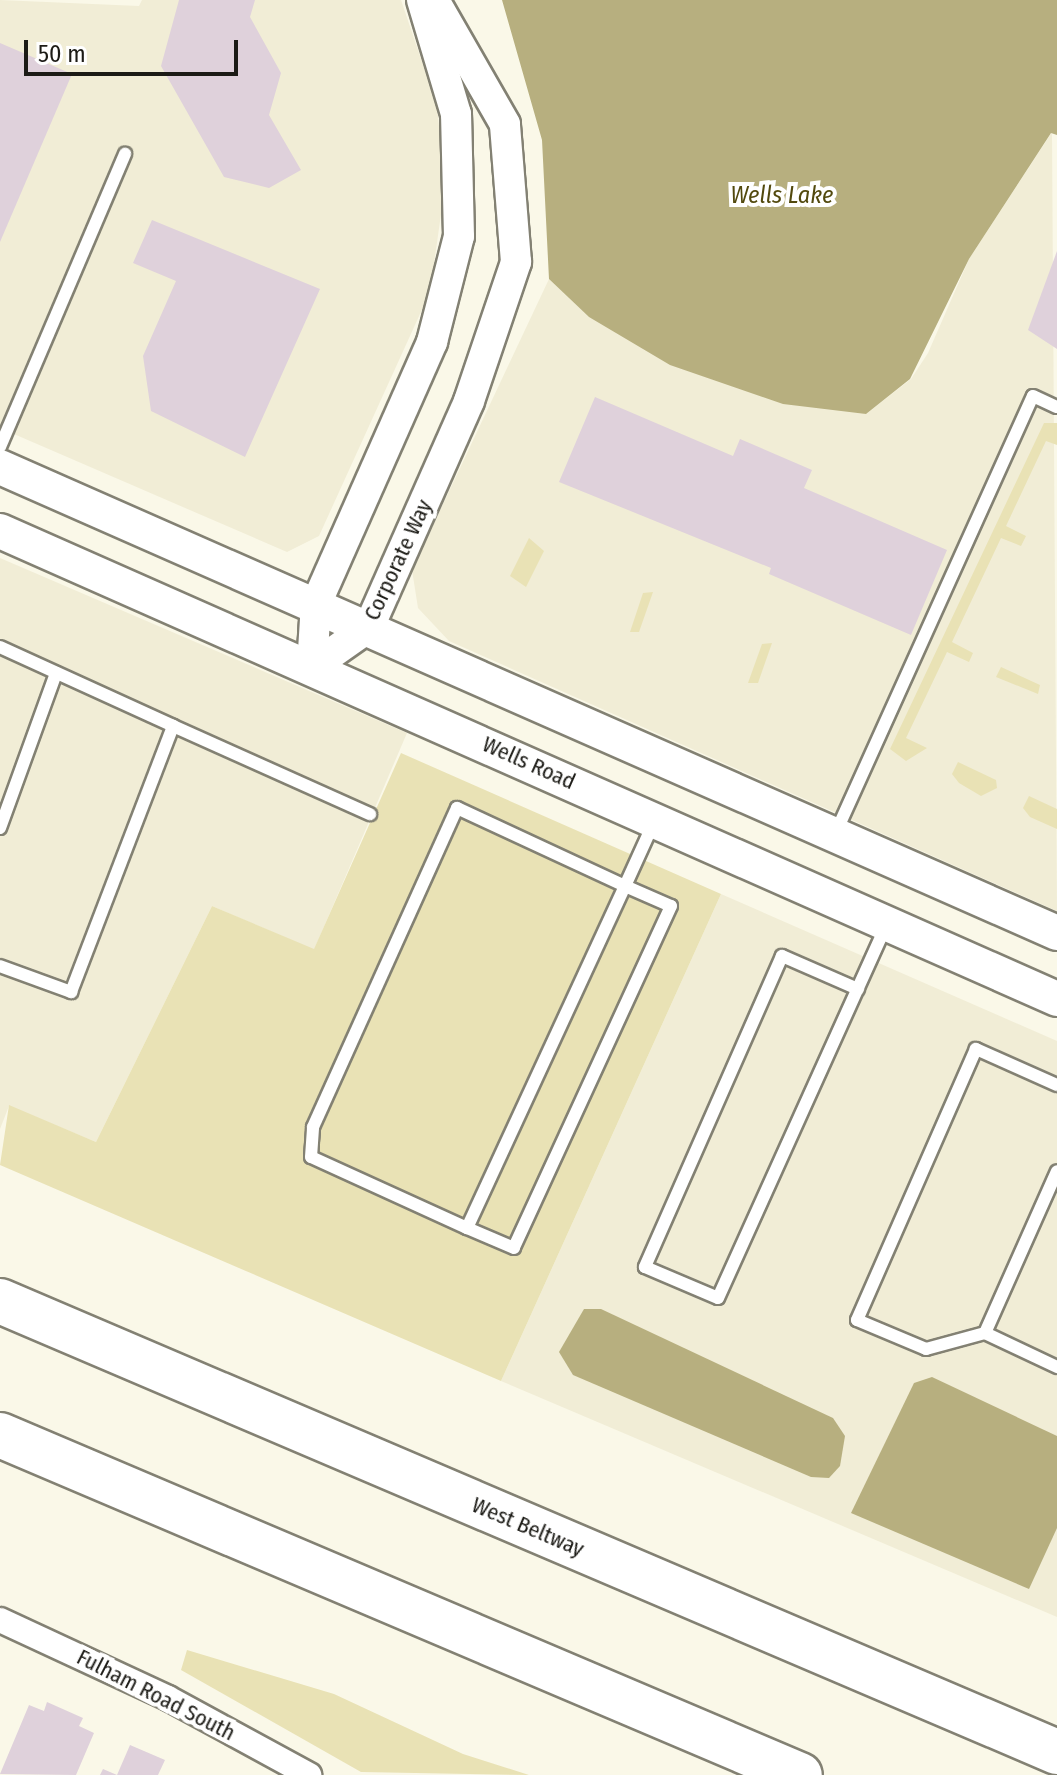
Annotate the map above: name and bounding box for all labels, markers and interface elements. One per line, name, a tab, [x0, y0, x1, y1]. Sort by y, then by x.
scale bar	[28, 24, 242, 74]
text: 50 m	[38, 40, 86, 68]
water label: Wells Lake	[731, 182, 833, 210]
street label: Corporate Way	[359, 496, 437, 624]
street label: Wells Road	[478, 731, 580, 795]
street label: West Beltway	[468, 1492, 588, 1562]
street label: Fulham Road South	[72, 1644, 240, 1746]

